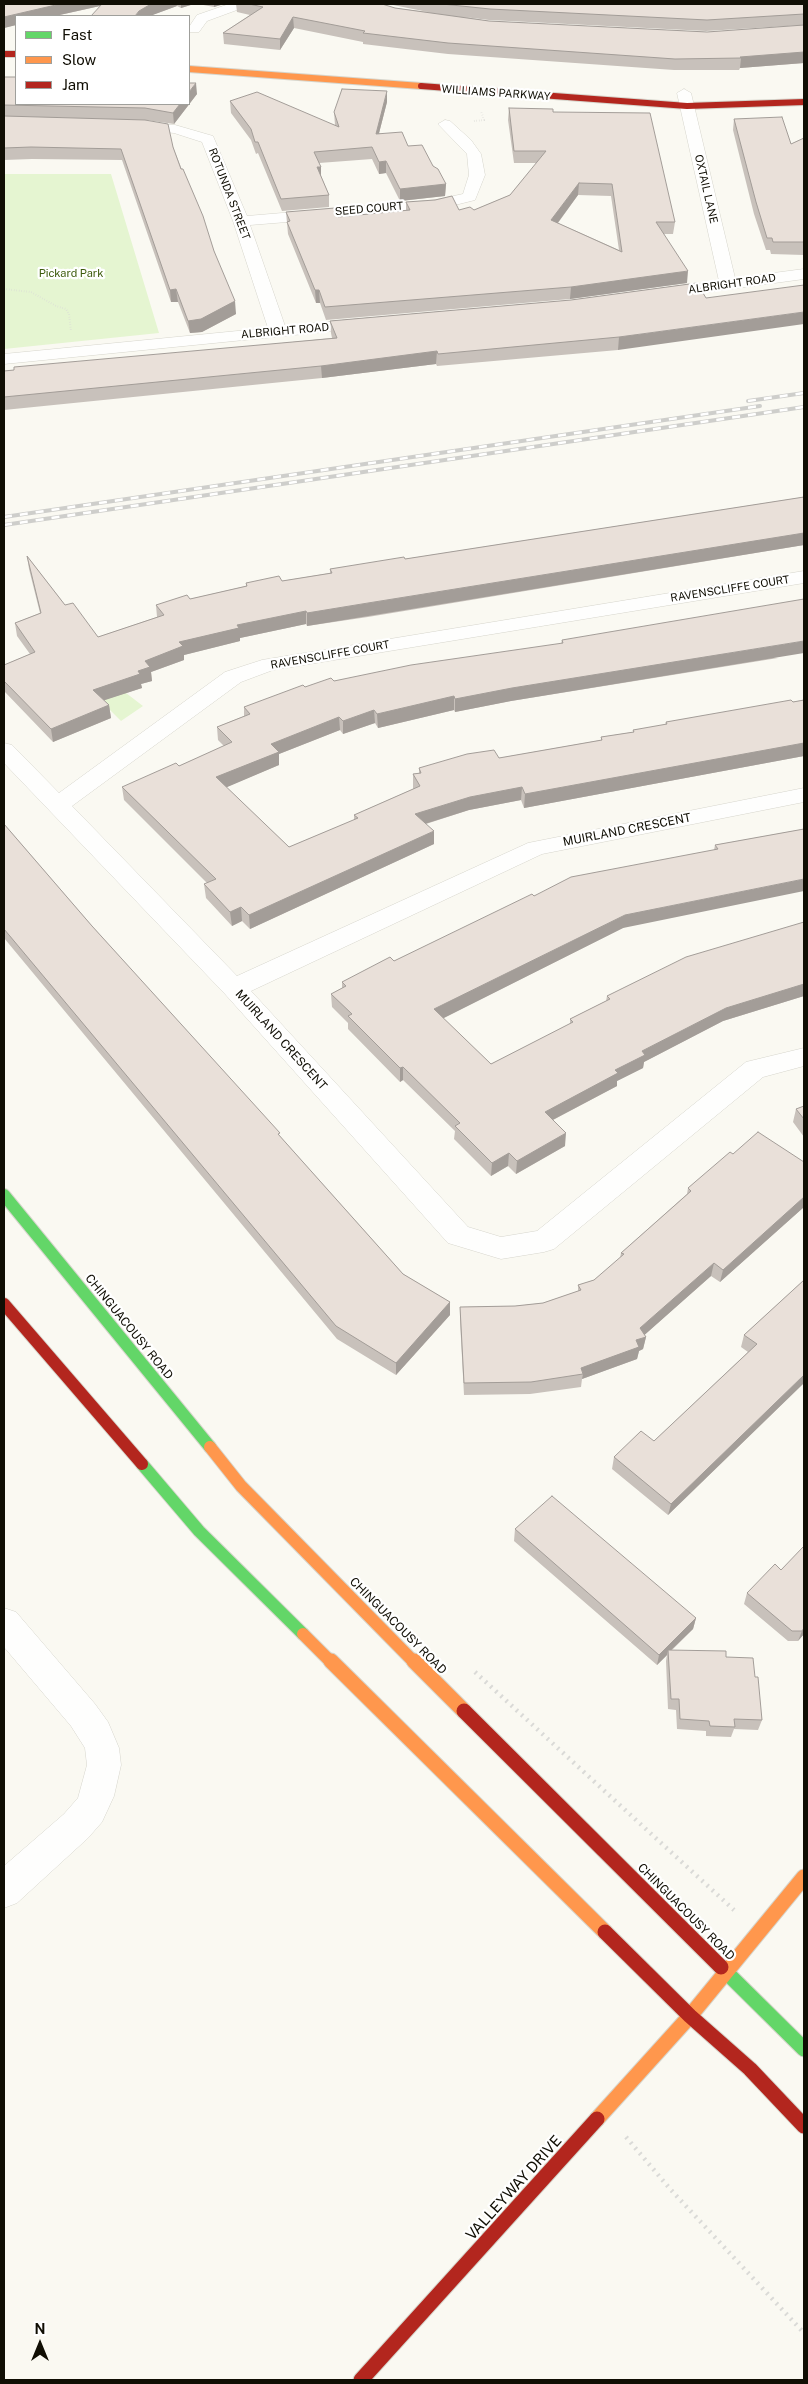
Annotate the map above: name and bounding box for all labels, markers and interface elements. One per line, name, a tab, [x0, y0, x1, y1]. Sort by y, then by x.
legend	[15, 15, 190, 105]
text: Fast	[62, 26, 92, 43]
text: Slow	[62, 51, 96, 68]
text: Jam	[62, 76, 89, 93]
street label: WILLIAMS PARKWAY	[441, 83, 551, 103]
street label: ROTUNDA STREET	[205, 146, 253, 242]
street label: OXTAIL LANE	[692, 153, 720, 225]
street label: SEED COURT	[334, 199, 404, 219]
park label: Pickard Park	[39, 267, 103, 281]
street label: ALBRIGHT ROAD	[687, 271, 777, 297]
street label: ALBRIGHT ROAD	[240, 321, 330, 341]
street label: RAVENSCLIFFE COURT	[669, 573, 791, 605]
street label: RAVENSCLIFFE COURT	[270, 638, 390, 672]
street label: MUIRLAND CRESCENT	[562, 811, 692, 849]
street label: MUIRLAND CRESCENT	[232, 987, 330, 1093]
street label: CHINGUACOUSY ROAD	[82, 1271, 176, 1383]
street label: CHINGUACOUSY ROAD	[347, 1575, 449, 1677]
street label: CHINGUACOUSY ROAD	[635, 1861, 737, 1963]
street label: VALLEYWAY DRIVE	[462, 2132, 566, 2244]
north arrow	[15, 2319, 65, 2369]
text: N	[35, 2321, 45, 2337]

